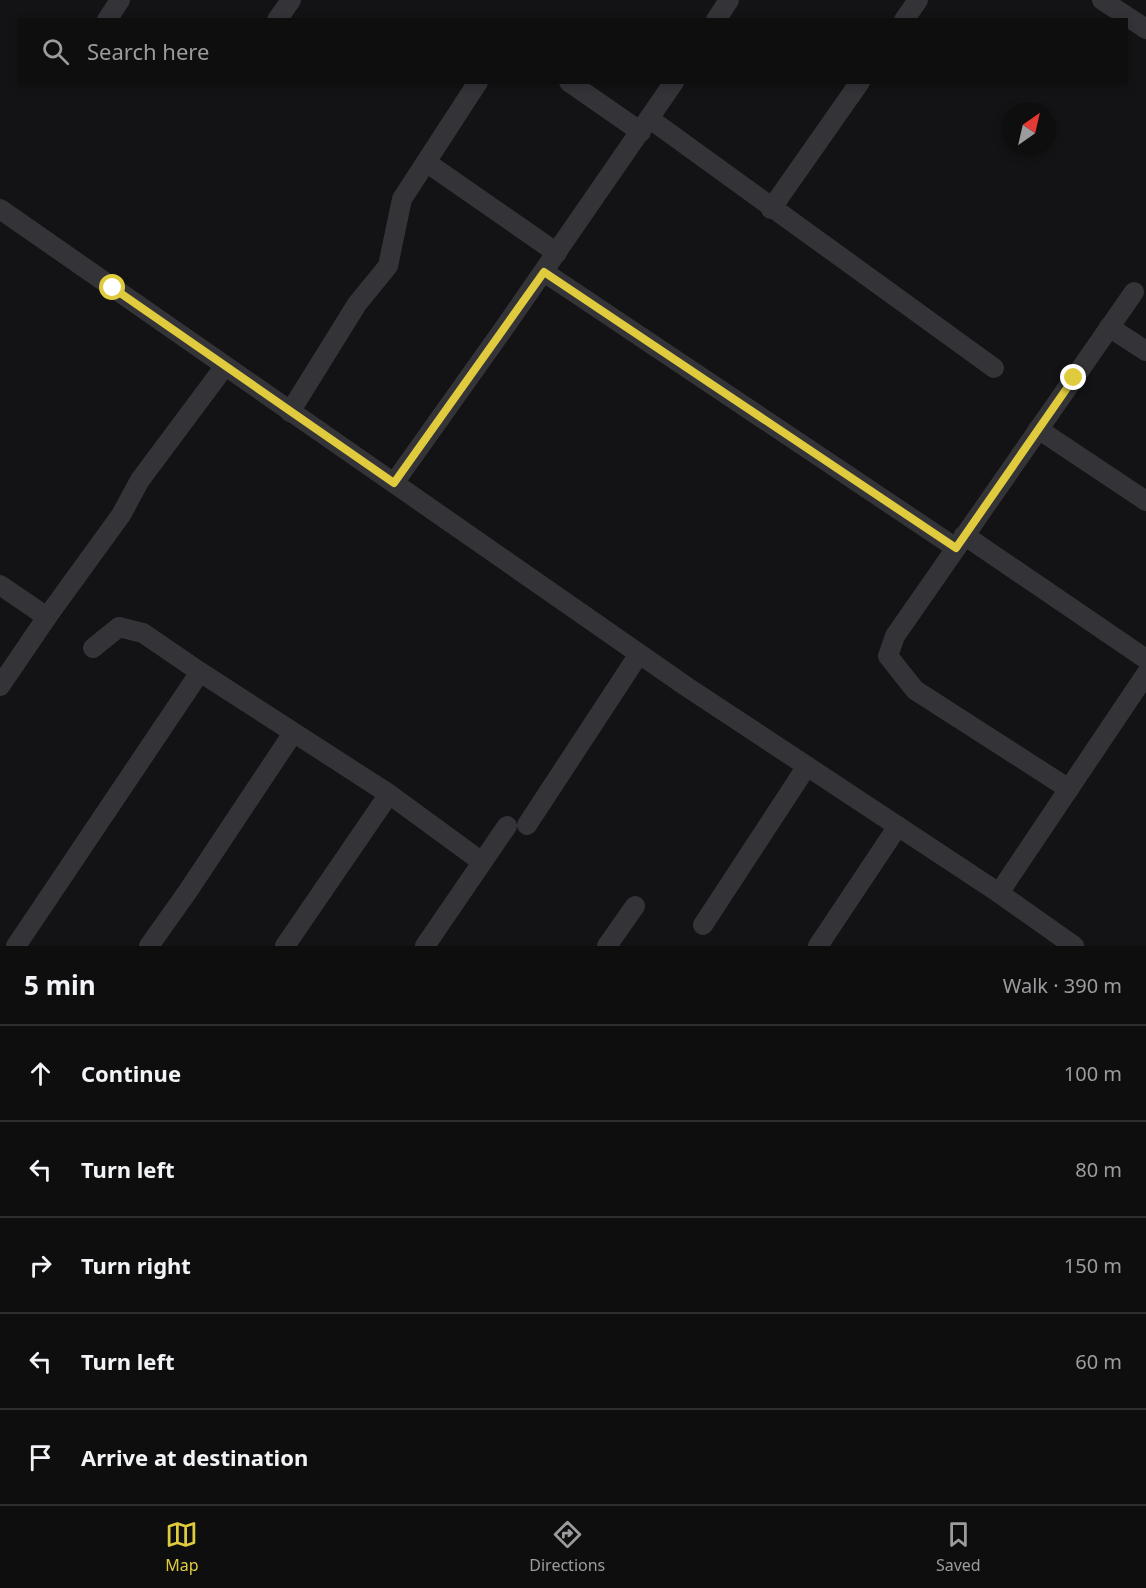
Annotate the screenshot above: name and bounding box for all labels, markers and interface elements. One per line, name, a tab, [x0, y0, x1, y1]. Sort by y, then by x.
search box	[18, 18, 1128, 84]
icon: search	[39, 35, 72, 68]
text: Search here	[87, 36, 209, 66]
north arrow	[1002, 102, 1056, 156]
route start	[99, 274, 125, 300]
route end	[1060, 364, 1086, 390]
text: 5 min	[24, 967, 96, 1003]
text: Walk · 390 m	[1003, 972, 1122, 999]
icon: ahead	[24, 1057, 57, 1090]
text: Continue	[81, 1058, 181, 1088]
text: 100 m	[1064, 1060, 1122, 1087]
icon: left	[24, 1153, 57, 1186]
text: Turn left	[81, 1154, 175, 1184]
text: 80 m	[1075, 1156, 1122, 1183]
icon: right	[24, 1249, 57, 1282]
text: Turn right	[81, 1250, 191, 1280]
text: 150 m	[1064, 1252, 1122, 1279]
icon: left	[24, 1345, 57, 1378]
text: Turn left	[81, 1346, 175, 1376]
text: 60 m	[1075, 1348, 1122, 1375]
icon: arrive	[24, 1441, 57, 1474]
text: Arrive at destination	[81, 1442, 308, 1472]
tab: Map	[165, 1518, 199, 1576]
tab: Directions	[529, 1518, 605, 1576]
tab: Saved	[936, 1518, 981, 1576]

